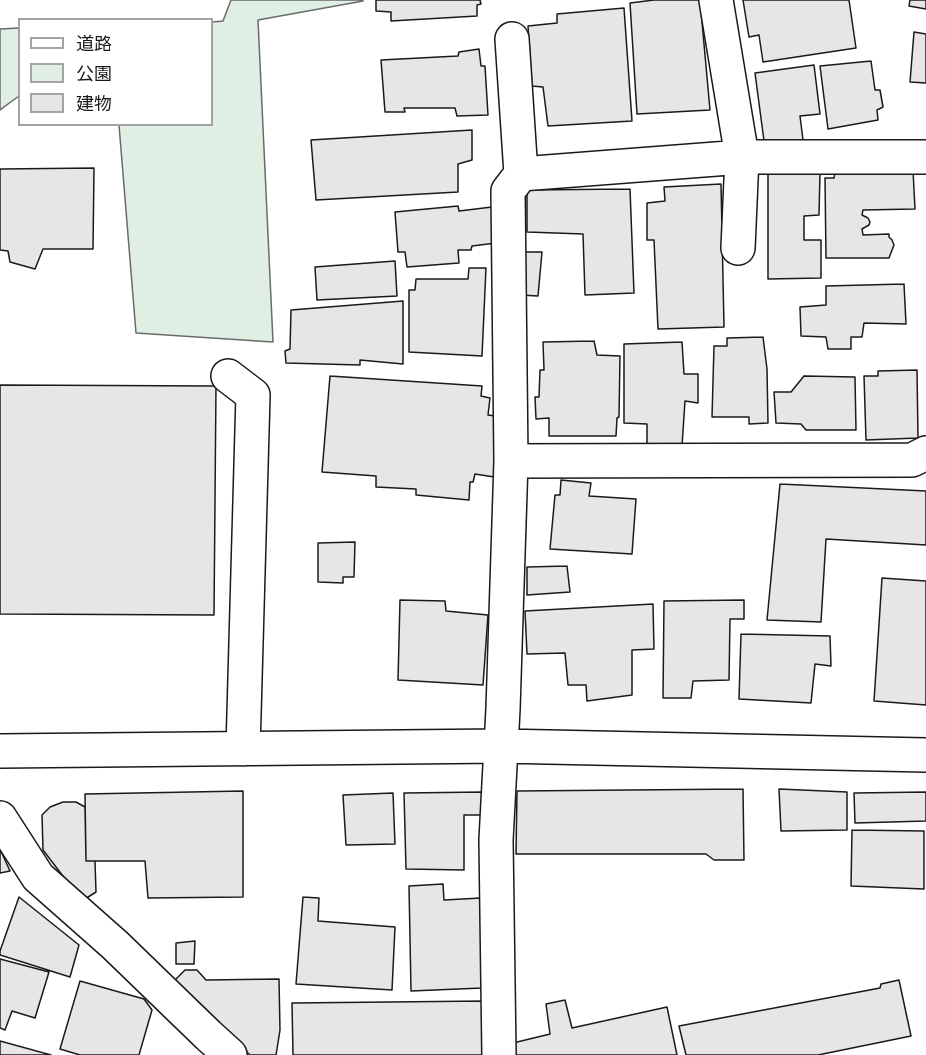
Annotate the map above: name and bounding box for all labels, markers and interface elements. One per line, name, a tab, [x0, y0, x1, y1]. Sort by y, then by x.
legend	[18, 18, 213, 126]
text: 道路	[76, 31, 112, 56]
text: 公園	[76, 61, 112, 86]
text: 建物	[76, 91, 112, 116]

